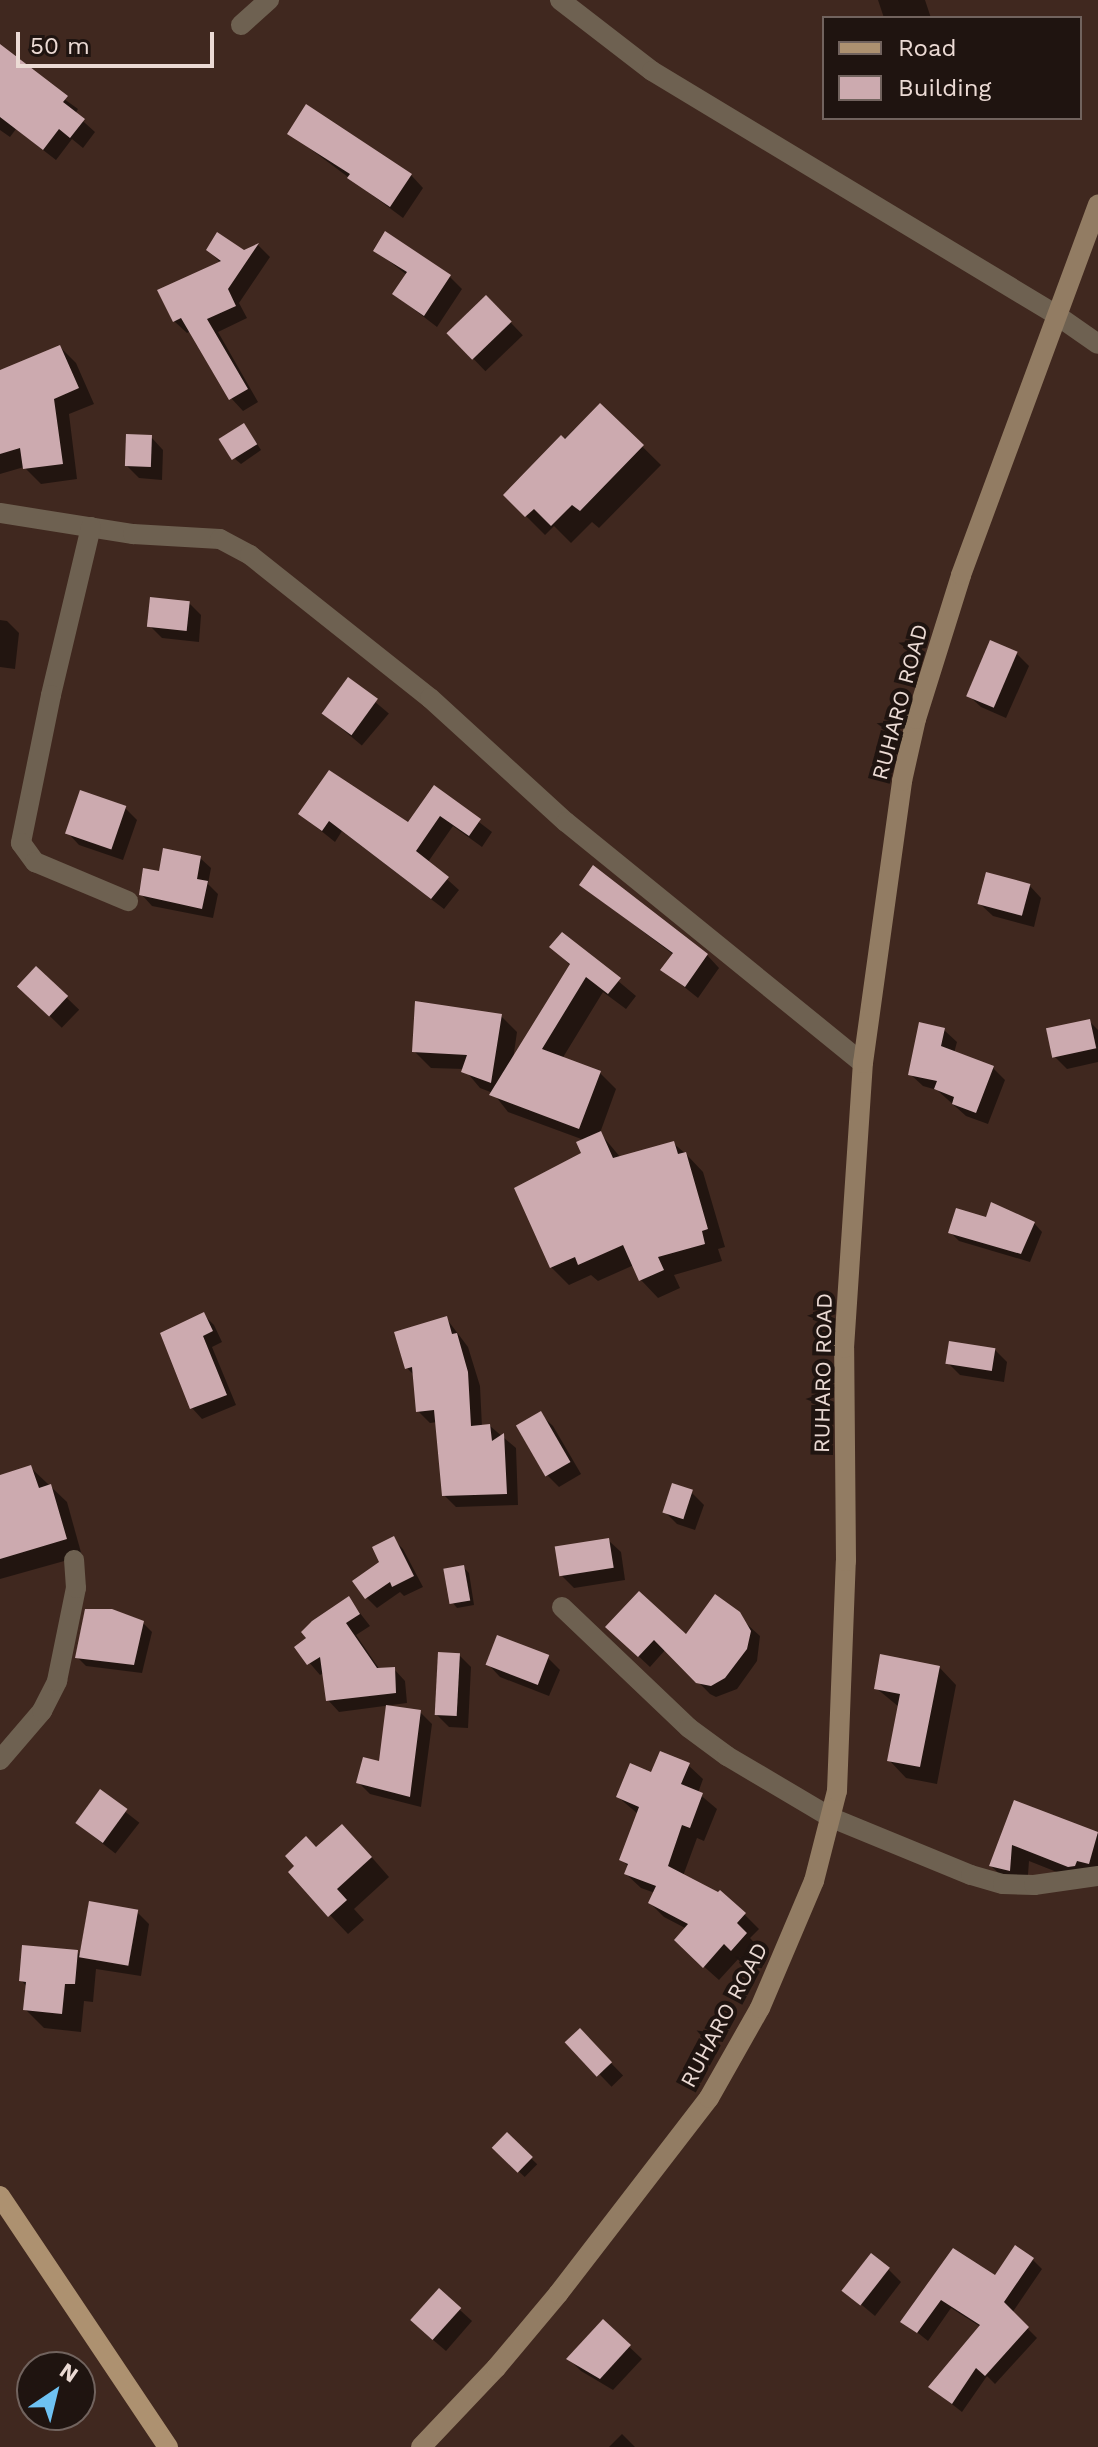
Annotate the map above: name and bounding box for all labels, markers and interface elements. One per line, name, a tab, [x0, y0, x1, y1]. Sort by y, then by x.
scale bar	[20, 16, 218, 66]
legend	[822, 16, 1082, 120]
text: 50 m	[30, 32, 90, 60]
text: Road	[898, 34, 957, 62]
text: Building	[898, 74, 991, 102]
street label: RUHARO ROAD	[867, 621, 933, 783]
street label: RUHARO ROAD	[808, 1293, 838, 1453]
street label: RUHARO ROAD	[675, 1938, 773, 2092]
north arrow	[16, 2351, 96, 2431]
text: N	[55, 2358, 83, 2387]

